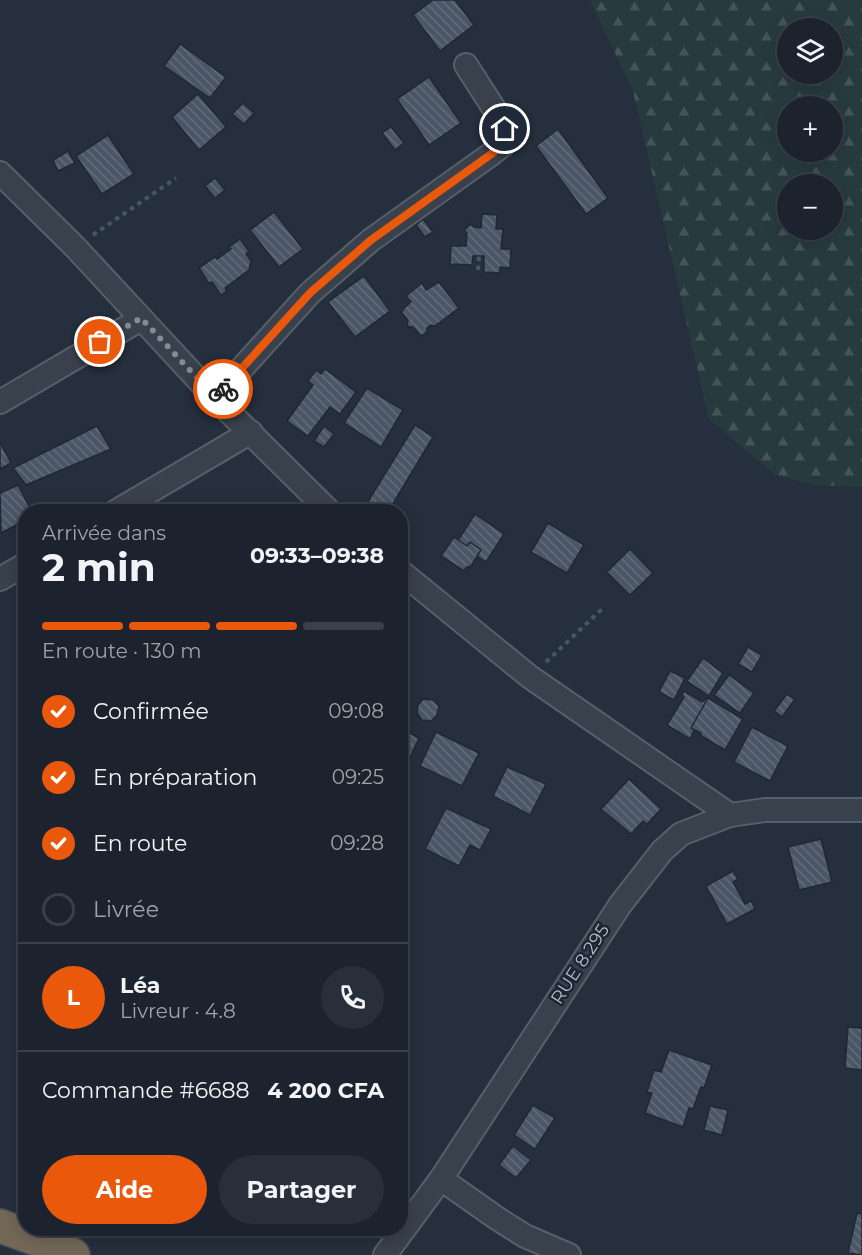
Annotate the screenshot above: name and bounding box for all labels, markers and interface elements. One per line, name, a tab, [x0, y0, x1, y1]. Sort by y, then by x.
map controls	[777, 18, 843, 240]
button: layers	[777, 18, 843, 84]
button: +	[777, 96, 843, 162]
pin	[479, 103, 530, 154]
icon: home	[488, 112, 521, 145]
button: −	[777, 174, 843, 240]
pin	[74, 316, 125, 367]
icon: bag	[83, 325, 116, 358]
courier	[193, 359, 253, 419]
icon: bike	[207, 373, 240, 406]
text: Arrivée dans	[42, 521, 166, 545]
text: 09:33–09:38	[250, 542, 384, 569]
text: 2 min	[42, 543, 156, 591]
text: En route · 130 m	[42, 639, 201, 663]
icon: check	[42, 695, 75, 728]
text: Confirmée	[93, 698, 209, 725]
text: 09:08	[328, 699, 384, 723]
icon: check	[42, 761, 75, 794]
text: En préparation	[93, 764, 257, 791]
text: 09:25	[332, 765, 384, 789]
icon: check	[42, 827, 75, 860]
text: En route	[93, 830, 187, 857]
text: 09:28	[330, 831, 384, 855]
text: Livrée	[93, 896, 159, 923]
street label: RUE 8.295	[546, 920, 614, 1008]
button: phone	[321, 966, 384, 1029]
text: Léa	[120, 972, 160, 999]
text: L	[67, 984, 80, 1011]
text: Livreur · 4.8	[120, 999, 236, 1023]
text: Commande #6688	[42, 1077, 250, 1104]
text: 4 200 CFA	[267, 1077, 384, 1104]
button: Aide	[42, 1155, 207, 1224]
button: Partager	[219, 1155, 384, 1224]

